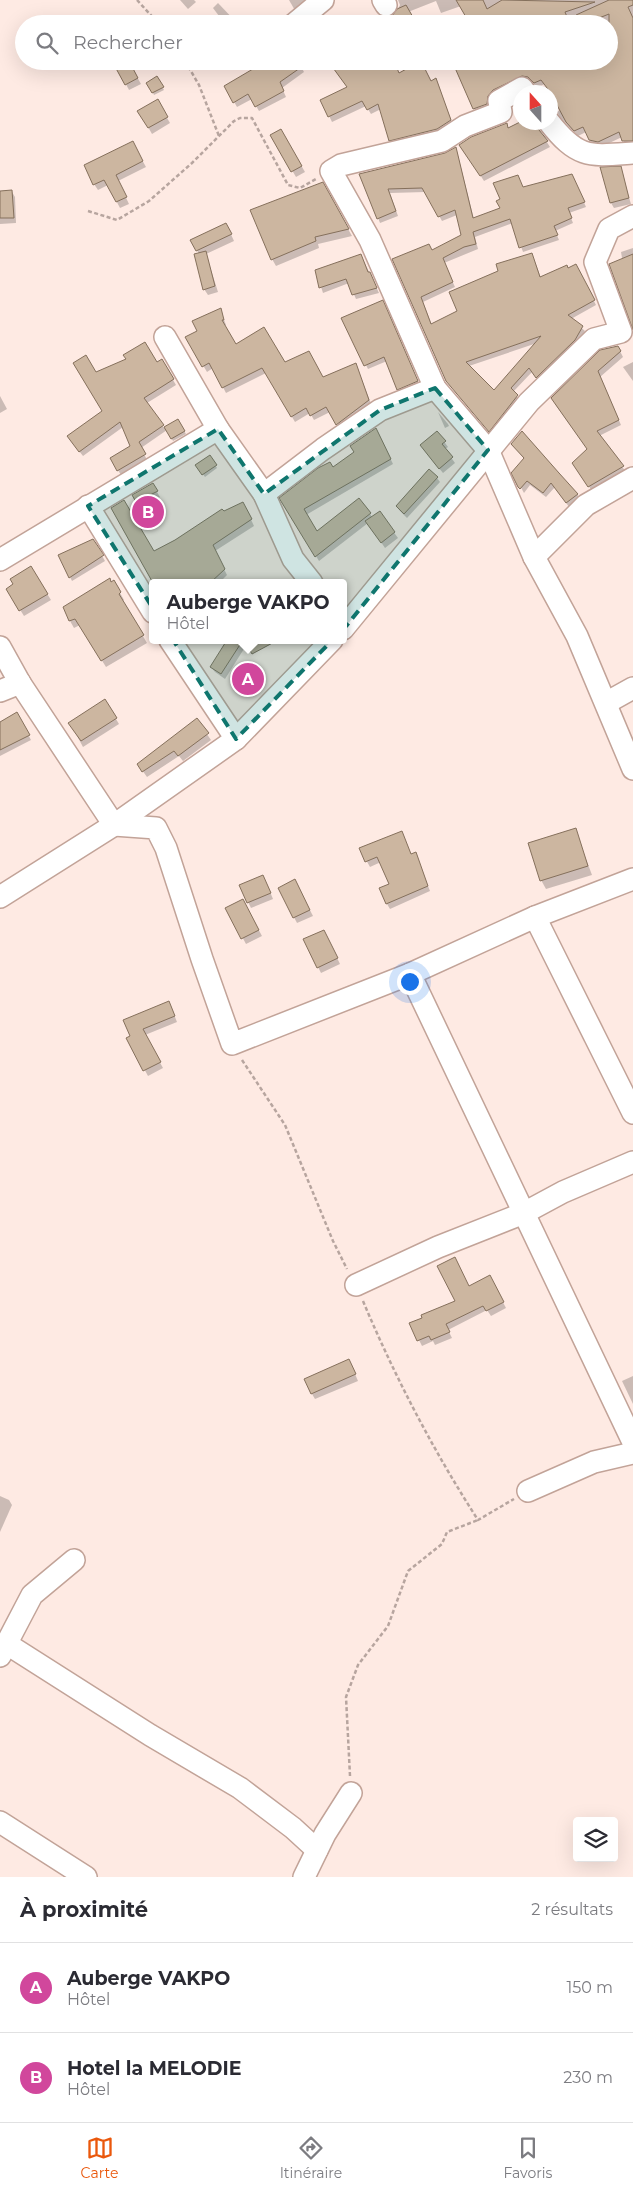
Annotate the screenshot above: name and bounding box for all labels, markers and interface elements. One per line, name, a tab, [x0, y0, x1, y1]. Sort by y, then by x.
search box	[15, 15, 618, 70]
icon: search	[33, 29, 61, 57]
text: Rechercher	[73, 31, 183, 54]
north arrow	[513, 85, 558, 130]
pin: B	[132, 493, 164, 531]
popup	[149, 579, 347, 644]
text: Auberge VAKPO	[166, 591, 330, 614]
text: Hôtel	[166, 614, 210, 633]
pin: A	[232, 660, 264, 698]
your location	[397, 969, 423, 995]
map controls	[573, 1817, 618, 1862]
button: layers	[573, 1817, 618, 1862]
text: À proximité	[20, 1897, 148, 1922]
text: 2 résultats	[531, 1900, 613, 1919]
text: Auberge VAKPO	[67, 1967, 230, 1990]
text: A	[30, 1978, 42, 1997]
text: 150 m	[566, 1978, 613, 1997]
text: Hôtel	[67, 1990, 110, 2009]
text: Hotel la MELODIE	[67, 2057, 242, 2080]
text: B	[30, 2068, 42, 2087]
text: 230 m	[563, 2068, 613, 2087]
text: Hôtel	[67, 2080, 110, 2099]
tab: Carte	[81, 2134, 118, 2182]
tab: Itinéraire	[280, 2134, 342, 2182]
tab: Favoris	[503, 2134, 552, 2182]

